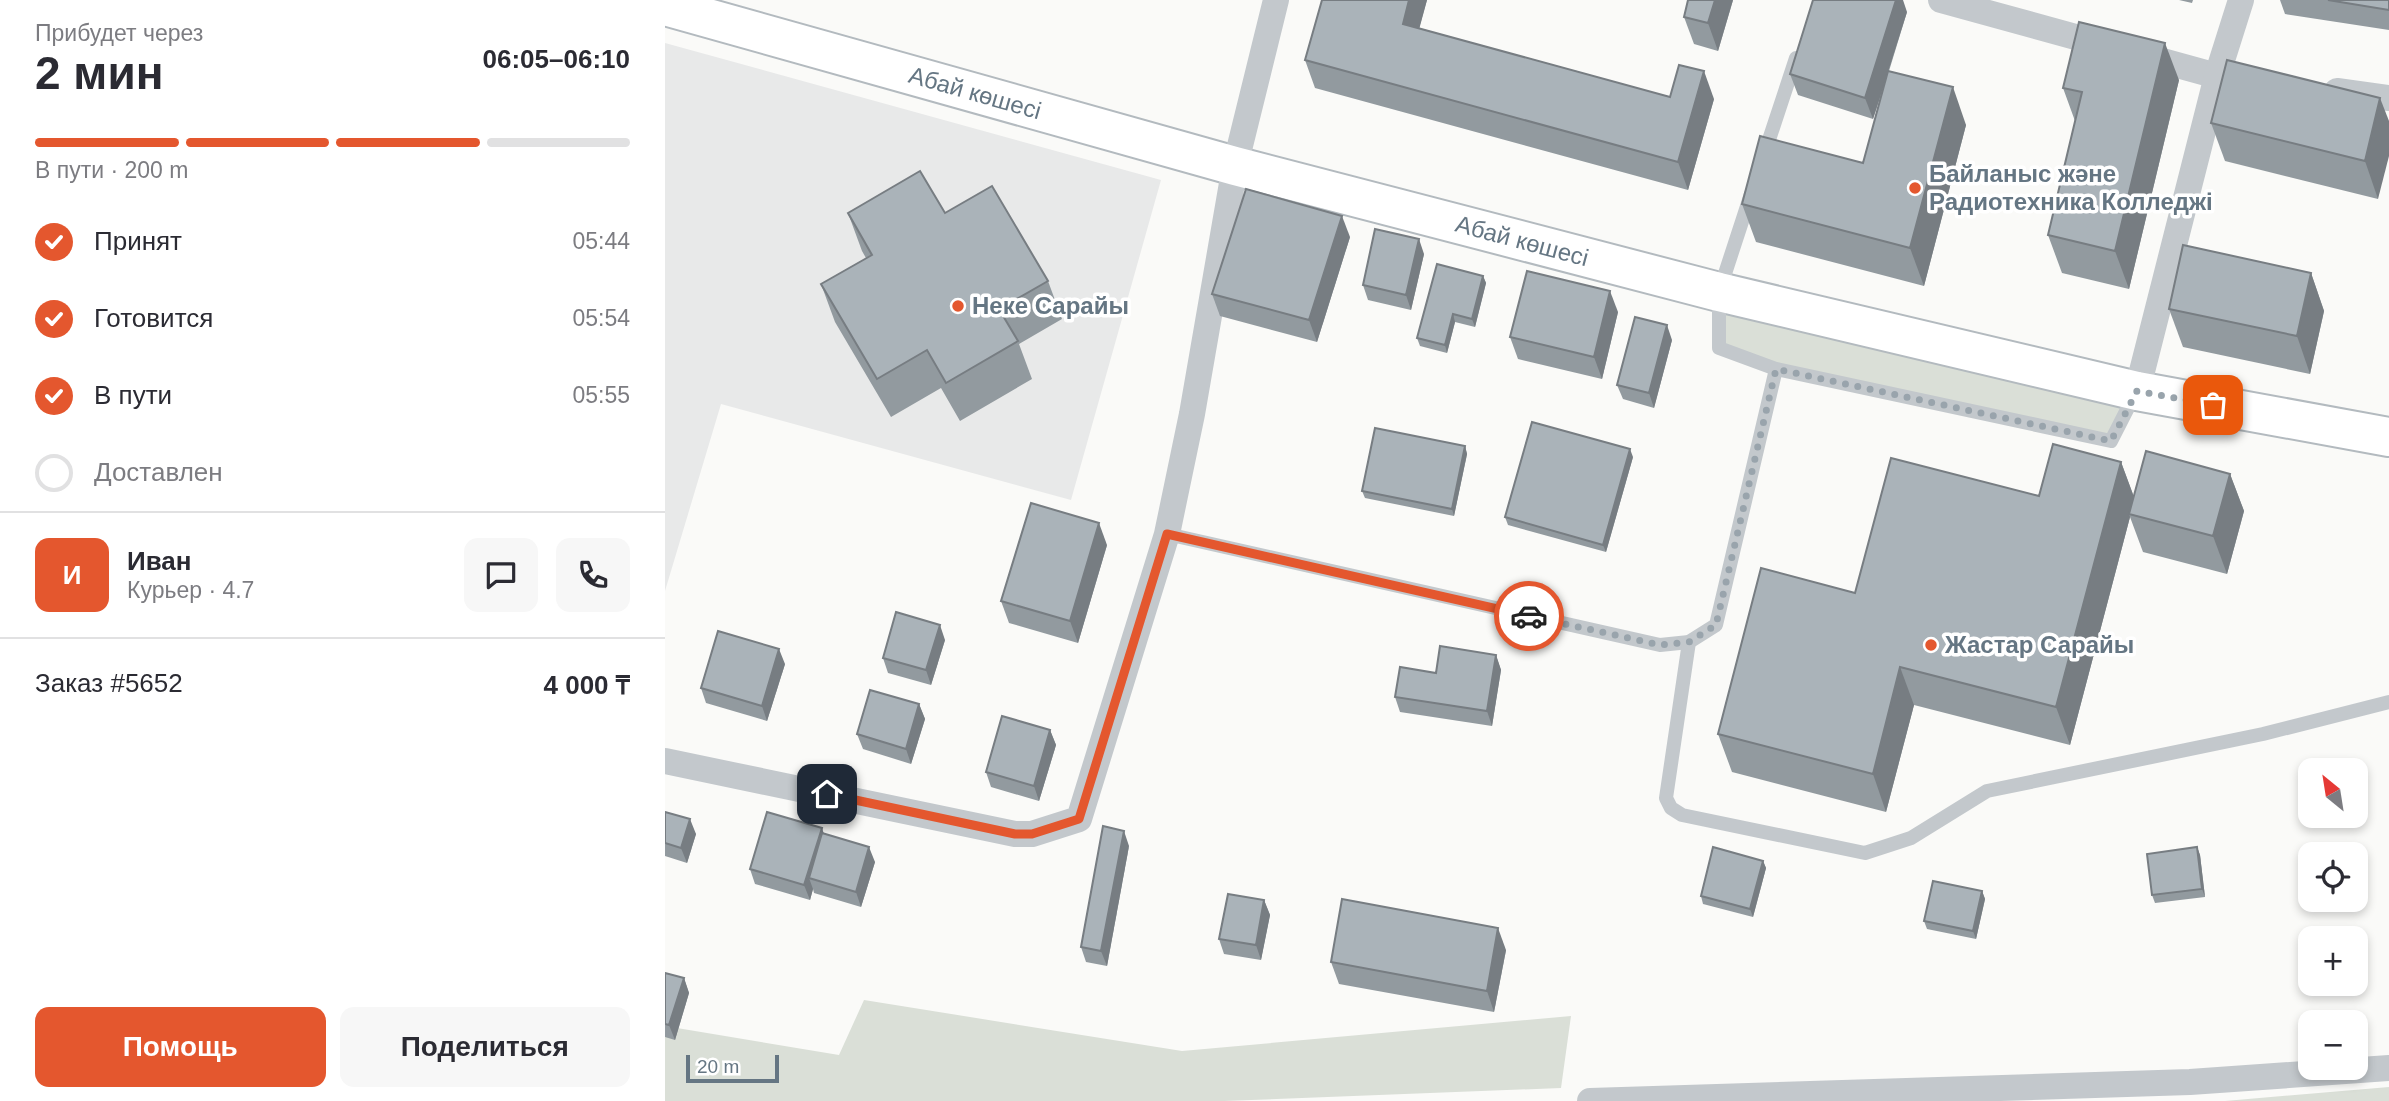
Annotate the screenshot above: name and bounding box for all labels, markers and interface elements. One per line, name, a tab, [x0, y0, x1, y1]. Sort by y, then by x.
text: Прибудет через	[35, 20, 203, 46]
text: 06:05–06:10	[483, 44, 630, 74]
text: 2 мин	[35, 47, 163, 99]
street label: Абай көшесі	[906, 61, 1044, 124]
text: В пути · 200 m	[35, 157, 188, 183]
place label: Байланыс және Радиотехника Колледжі	[1929, 160, 2213, 215]
marker: Байланыс және Радиотехника Колледжі	[1907, 180, 1923, 196]
street label: Абай көшесі	[1453, 210, 1592, 271]
icon: check	[35, 223, 73, 261]
text: Принят	[94, 226, 182, 256]
text: 05:44	[572, 228, 630, 254]
place label: Неке Сарайы	[972, 292, 1129, 319]
marker: Неке Сарайы	[950, 298, 966, 314]
icon: check	[35, 300, 73, 338]
text: Готовится	[94, 303, 213, 333]
text: 05:54	[572, 305, 630, 331]
pin	[2183, 375, 2243, 435]
icon: check	[35, 377, 73, 415]
text: В пути	[94, 380, 172, 410]
text: 05:55	[572, 382, 630, 408]
icon: bag	[2194, 386, 2232, 424]
text: Доставлен	[94, 457, 223, 487]
button: chat	[464, 538, 538, 612]
button: phone	[556, 538, 630, 612]
text: Иван	[127, 546, 192, 576]
text: И	[63, 560, 81, 590]
text: Курьер · 4.7	[127, 577, 254, 603]
courier	[1494, 581, 1564, 651]
icon: car	[1510, 597, 1548, 635]
place label: Жастар Сарайы	[1944, 631, 2134, 658]
marker: Жастар Сарайы	[1923, 637, 1939, 653]
text: Заказ #5652	[35, 668, 183, 698]
text: 4 000 ₸	[544, 670, 630, 700]
north arrow	[2298, 758, 2368, 828]
map controls	[2298, 758, 2368, 1080]
pin	[797, 764, 857, 824]
icon: home	[808, 775, 846, 813]
button: locate	[2298, 842, 2368, 912]
button: +	[2298, 926, 2368, 996]
button: Помощь	[35, 1007, 326, 1087]
button: Поделиться	[340, 1007, 630, 1087]
button: −	[2298, 1010, 2368, 1080]
scale bar	[686, 1052, 779, 1084]
text: 20 m	[697, 1056, 739, 1077]

